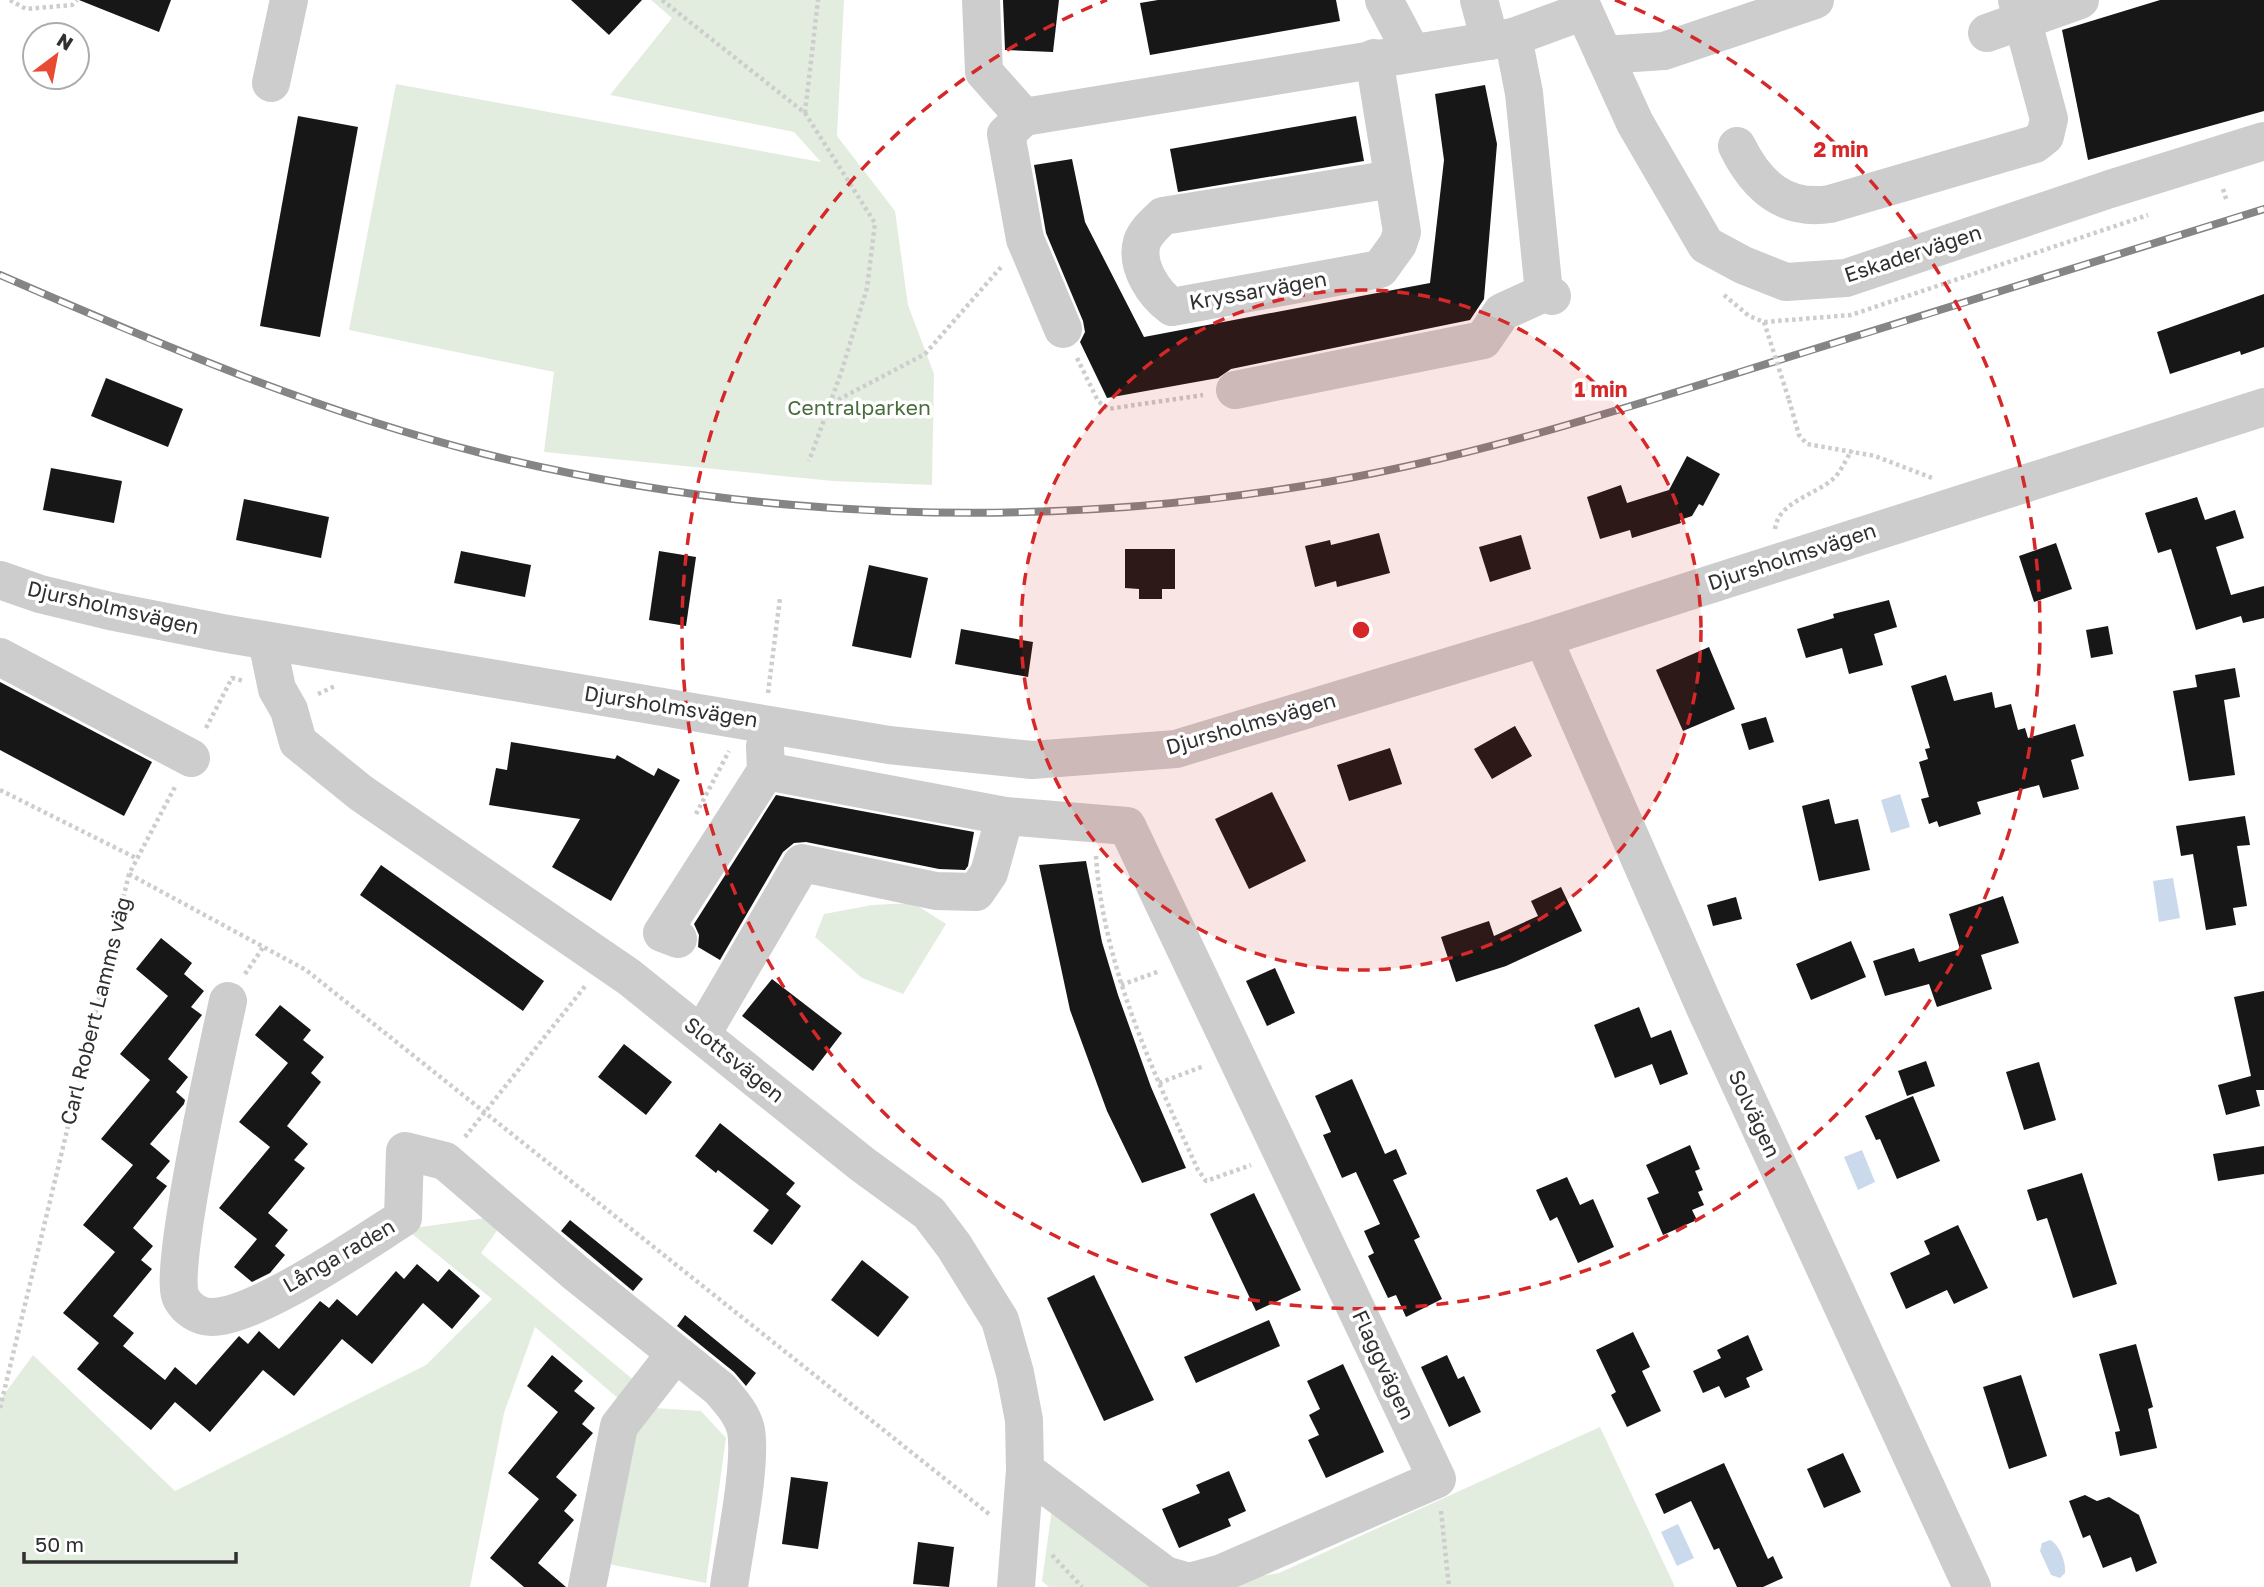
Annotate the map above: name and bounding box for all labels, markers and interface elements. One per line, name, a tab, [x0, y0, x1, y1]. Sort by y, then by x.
north arrow	[21, 21, 91, 91]
text: N	[53, 28, 77, 55]
text: 2 min	[1814, 136, 1868, 162]
street label: Eskadervägen	[1841, 219, 1985, 287]
street label: Kryssarvägen	[1187, 265, 1329, 315]
text: 1 min	[1575, 376, 1627, 402]
park label: Centralparken	[787, 394, 931, 420]
street label: Djursholmsvägen	[1704, 517, 1879, 596]
street label: Djursholmsvägen	[25, 575, 202, 639]
centre of rings	[1349, 618, 1373, 642]
street label: Djursholmsvägen	[582, 679, 760, 733]
street label: Djursholmsvägen	[1163, 686, 1339, 760]
street label: Carl Robert Lamms väg	[54, 894, 136, 1127]
street label: Slottsvägen	[679, 1011, 790, 1108]
street label: Solvägen	[1723, 1066, 1786, 1161]
street label: Långa raden	[278, 1213, 399, 1298]
street label: Flaggvägen	[1347, 1306, 1421, 1424]
scale bar	[24, 1520, 236, 1564]
text: 50 m	[35, 1531, 84, 1557]

